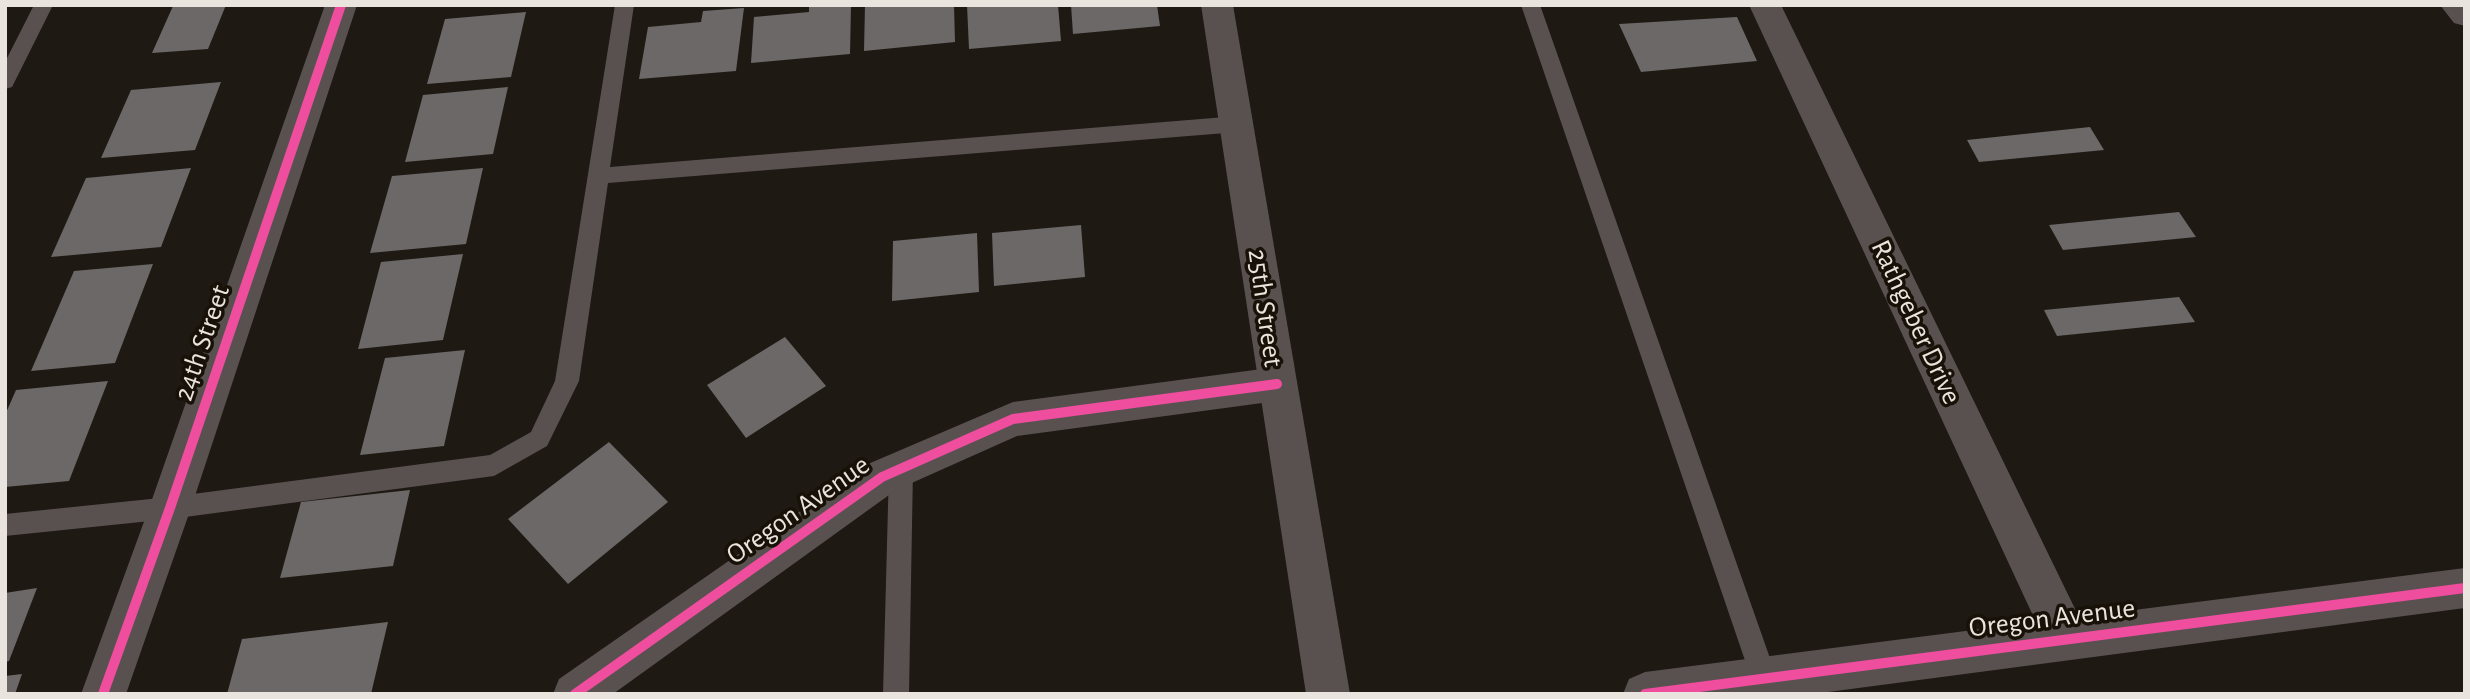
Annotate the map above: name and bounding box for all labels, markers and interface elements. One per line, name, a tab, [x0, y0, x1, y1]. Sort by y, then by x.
street label: Rathgeber Drive	[1863, 235, 1969, 409]
street label: 25th Street	[1240, 247, 1290, 369]
street label: 24th Street	[167, 281, 237, 405]
street label: Oregon Avenue	[720, 448, 876, 572]
street label: Oregon Avenue	[1967, 591, 2137, 645]

